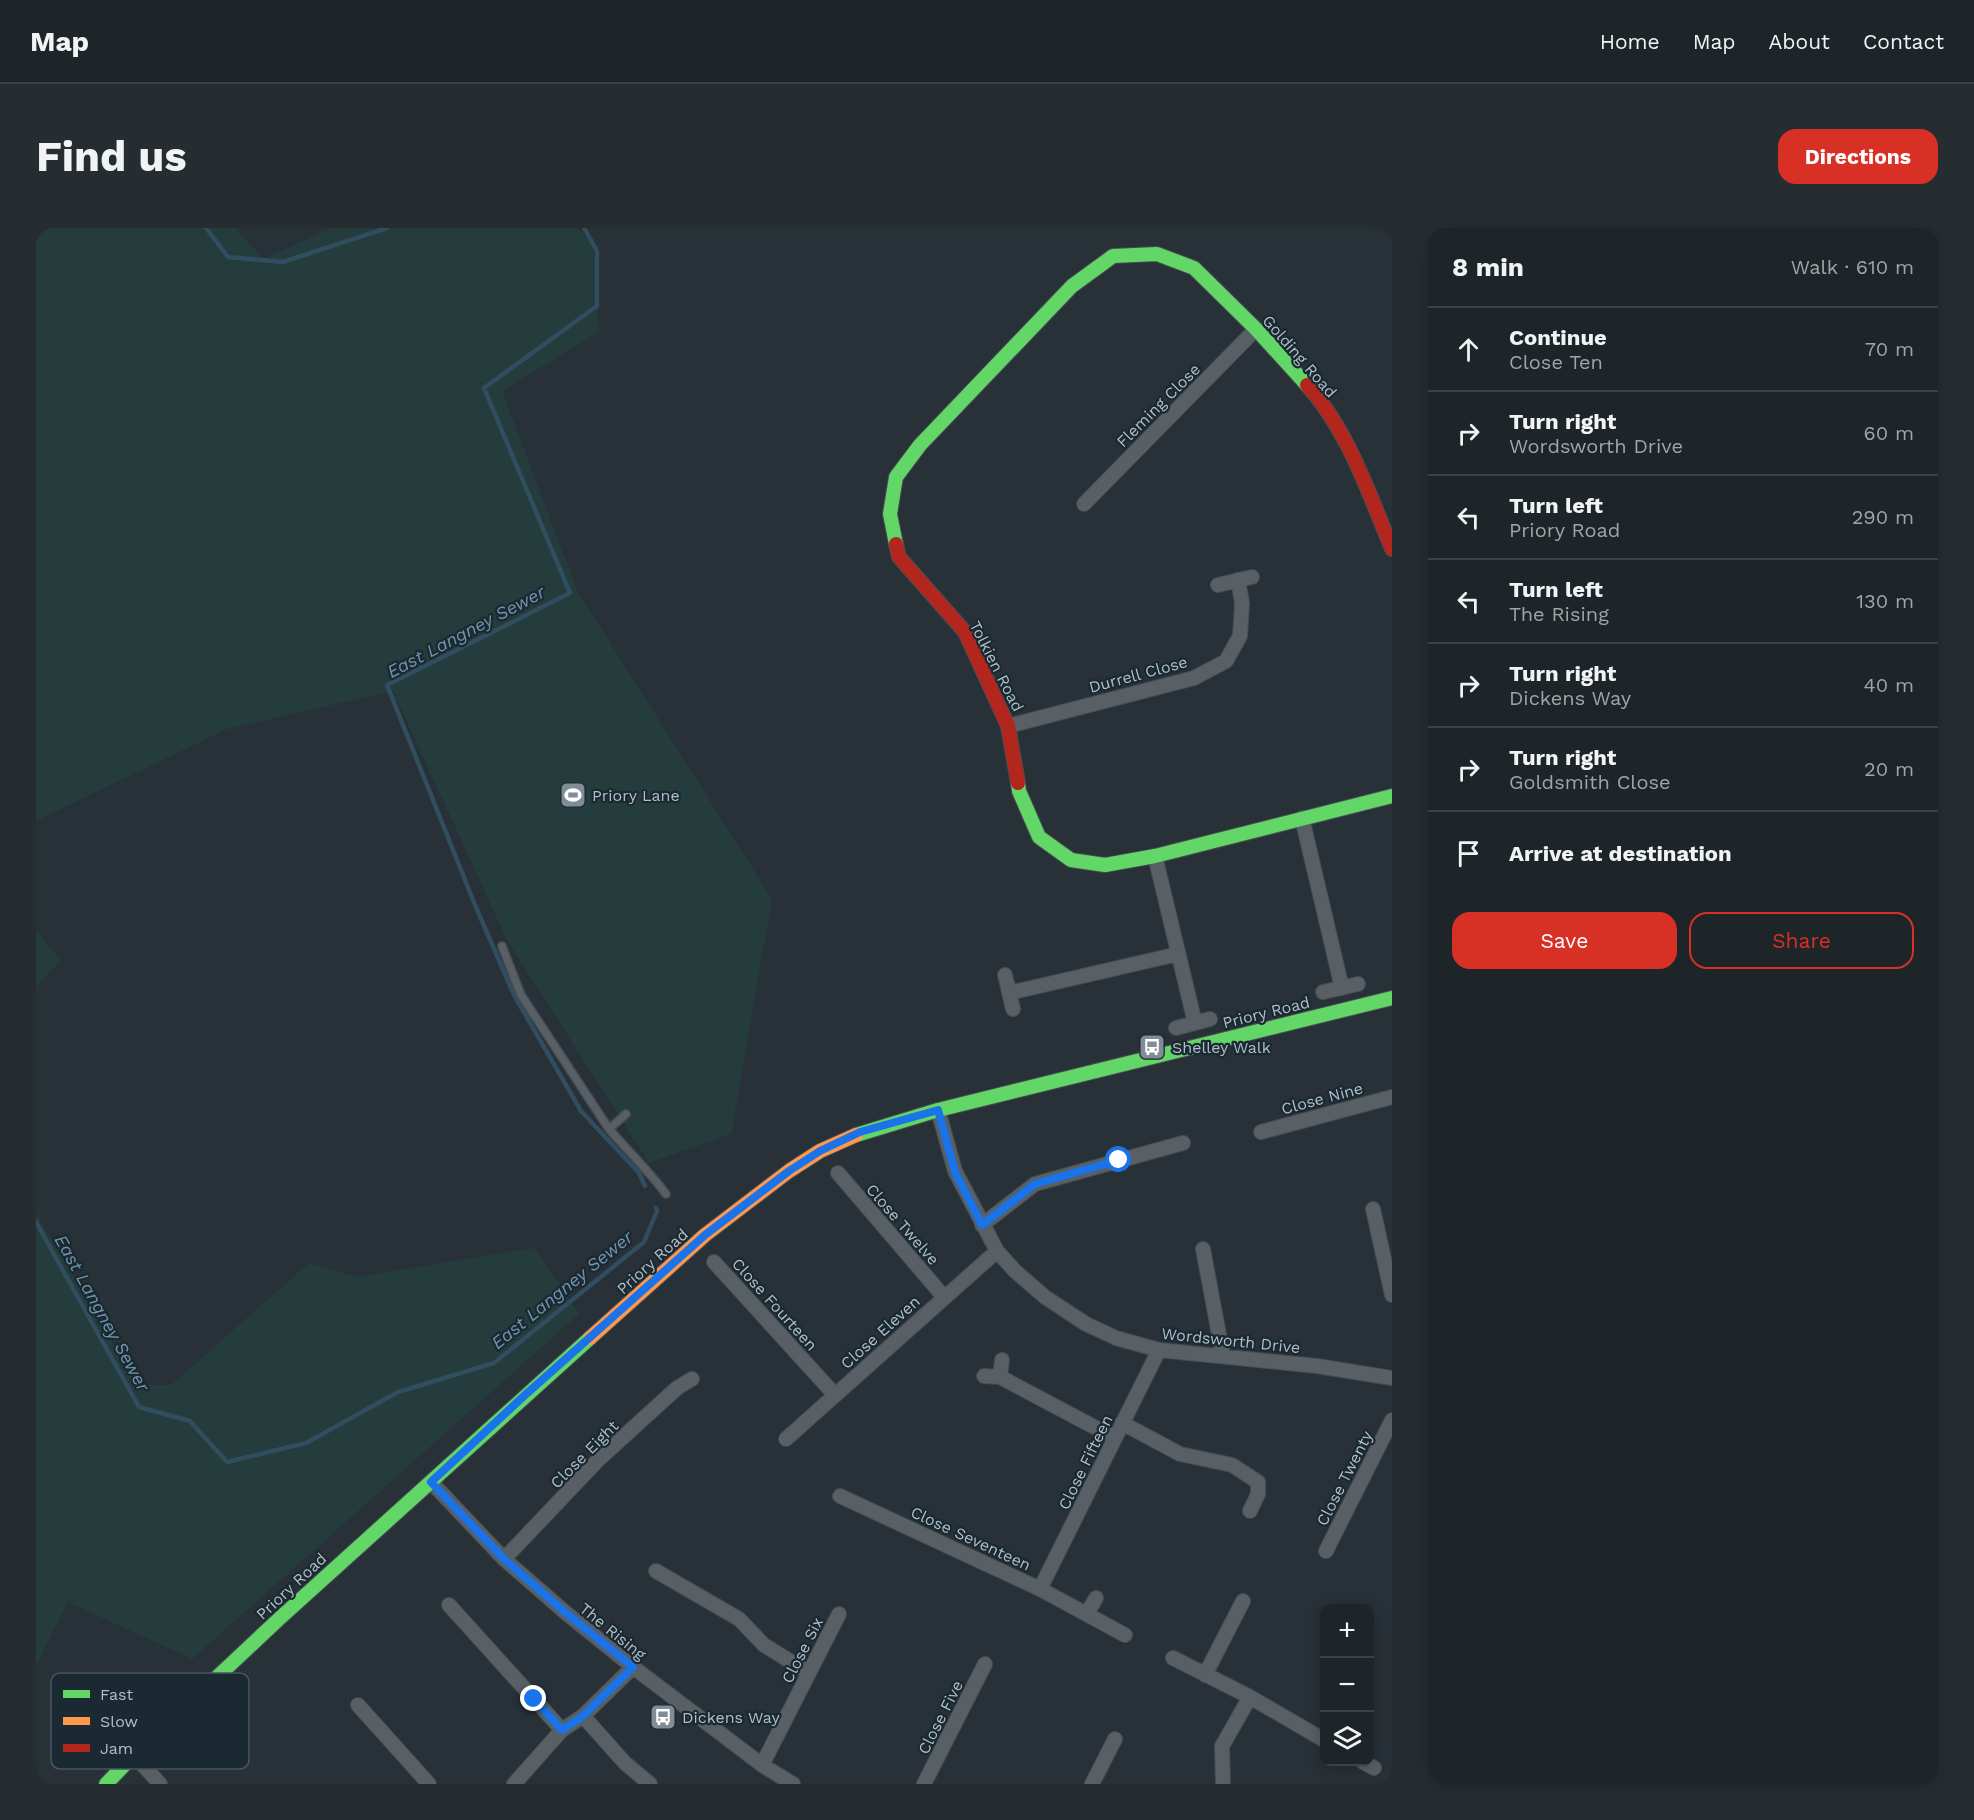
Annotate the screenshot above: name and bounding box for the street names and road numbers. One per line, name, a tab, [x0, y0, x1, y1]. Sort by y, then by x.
street label: Golding Road	[1259, 311, 1341, 402]
street label: Fleming Close	[1113, 360, 1204, 451]
street label: Tolkien Road	[966, 618, 1028, 715]
street label: Durrell Close	[1087, 652, 1189, 697]
street label: Priory Road	[1221, 992, 1312, 1032]
street label: Close Nine	[1279, 1078, 1365, 1118]
street label: Close Twelve	[862, 1180, 943, 1269]
street label: Priory Road	[613, 1225, 692, 1298]
street label: Close Fourteen	[728, 1254, 821, 1355]
street label: Close Eleven	[837, 1292, 924, 1373]
street label: Wordsworth Drive	[1161, 1324, 1301, 1357]
street label: Close Fifteen	[1054, 1412, 1117, 1513]
street label: Close Eight	[546, 1416, 622, 1492]
street label: Close Twenty	[1312, 1427, 1377, 1529]
street label: Close Seventeen	[908, 1502, 1034, 1575]
street label: Priory Road	[252, 1549, 330, 1624]
street label: The Rising	[576, 1599, 650, 1664]
street label: Close Six	[778, 1614, 827, 1686]
street label: Close Five	[914, 1677, 967, 1757]

